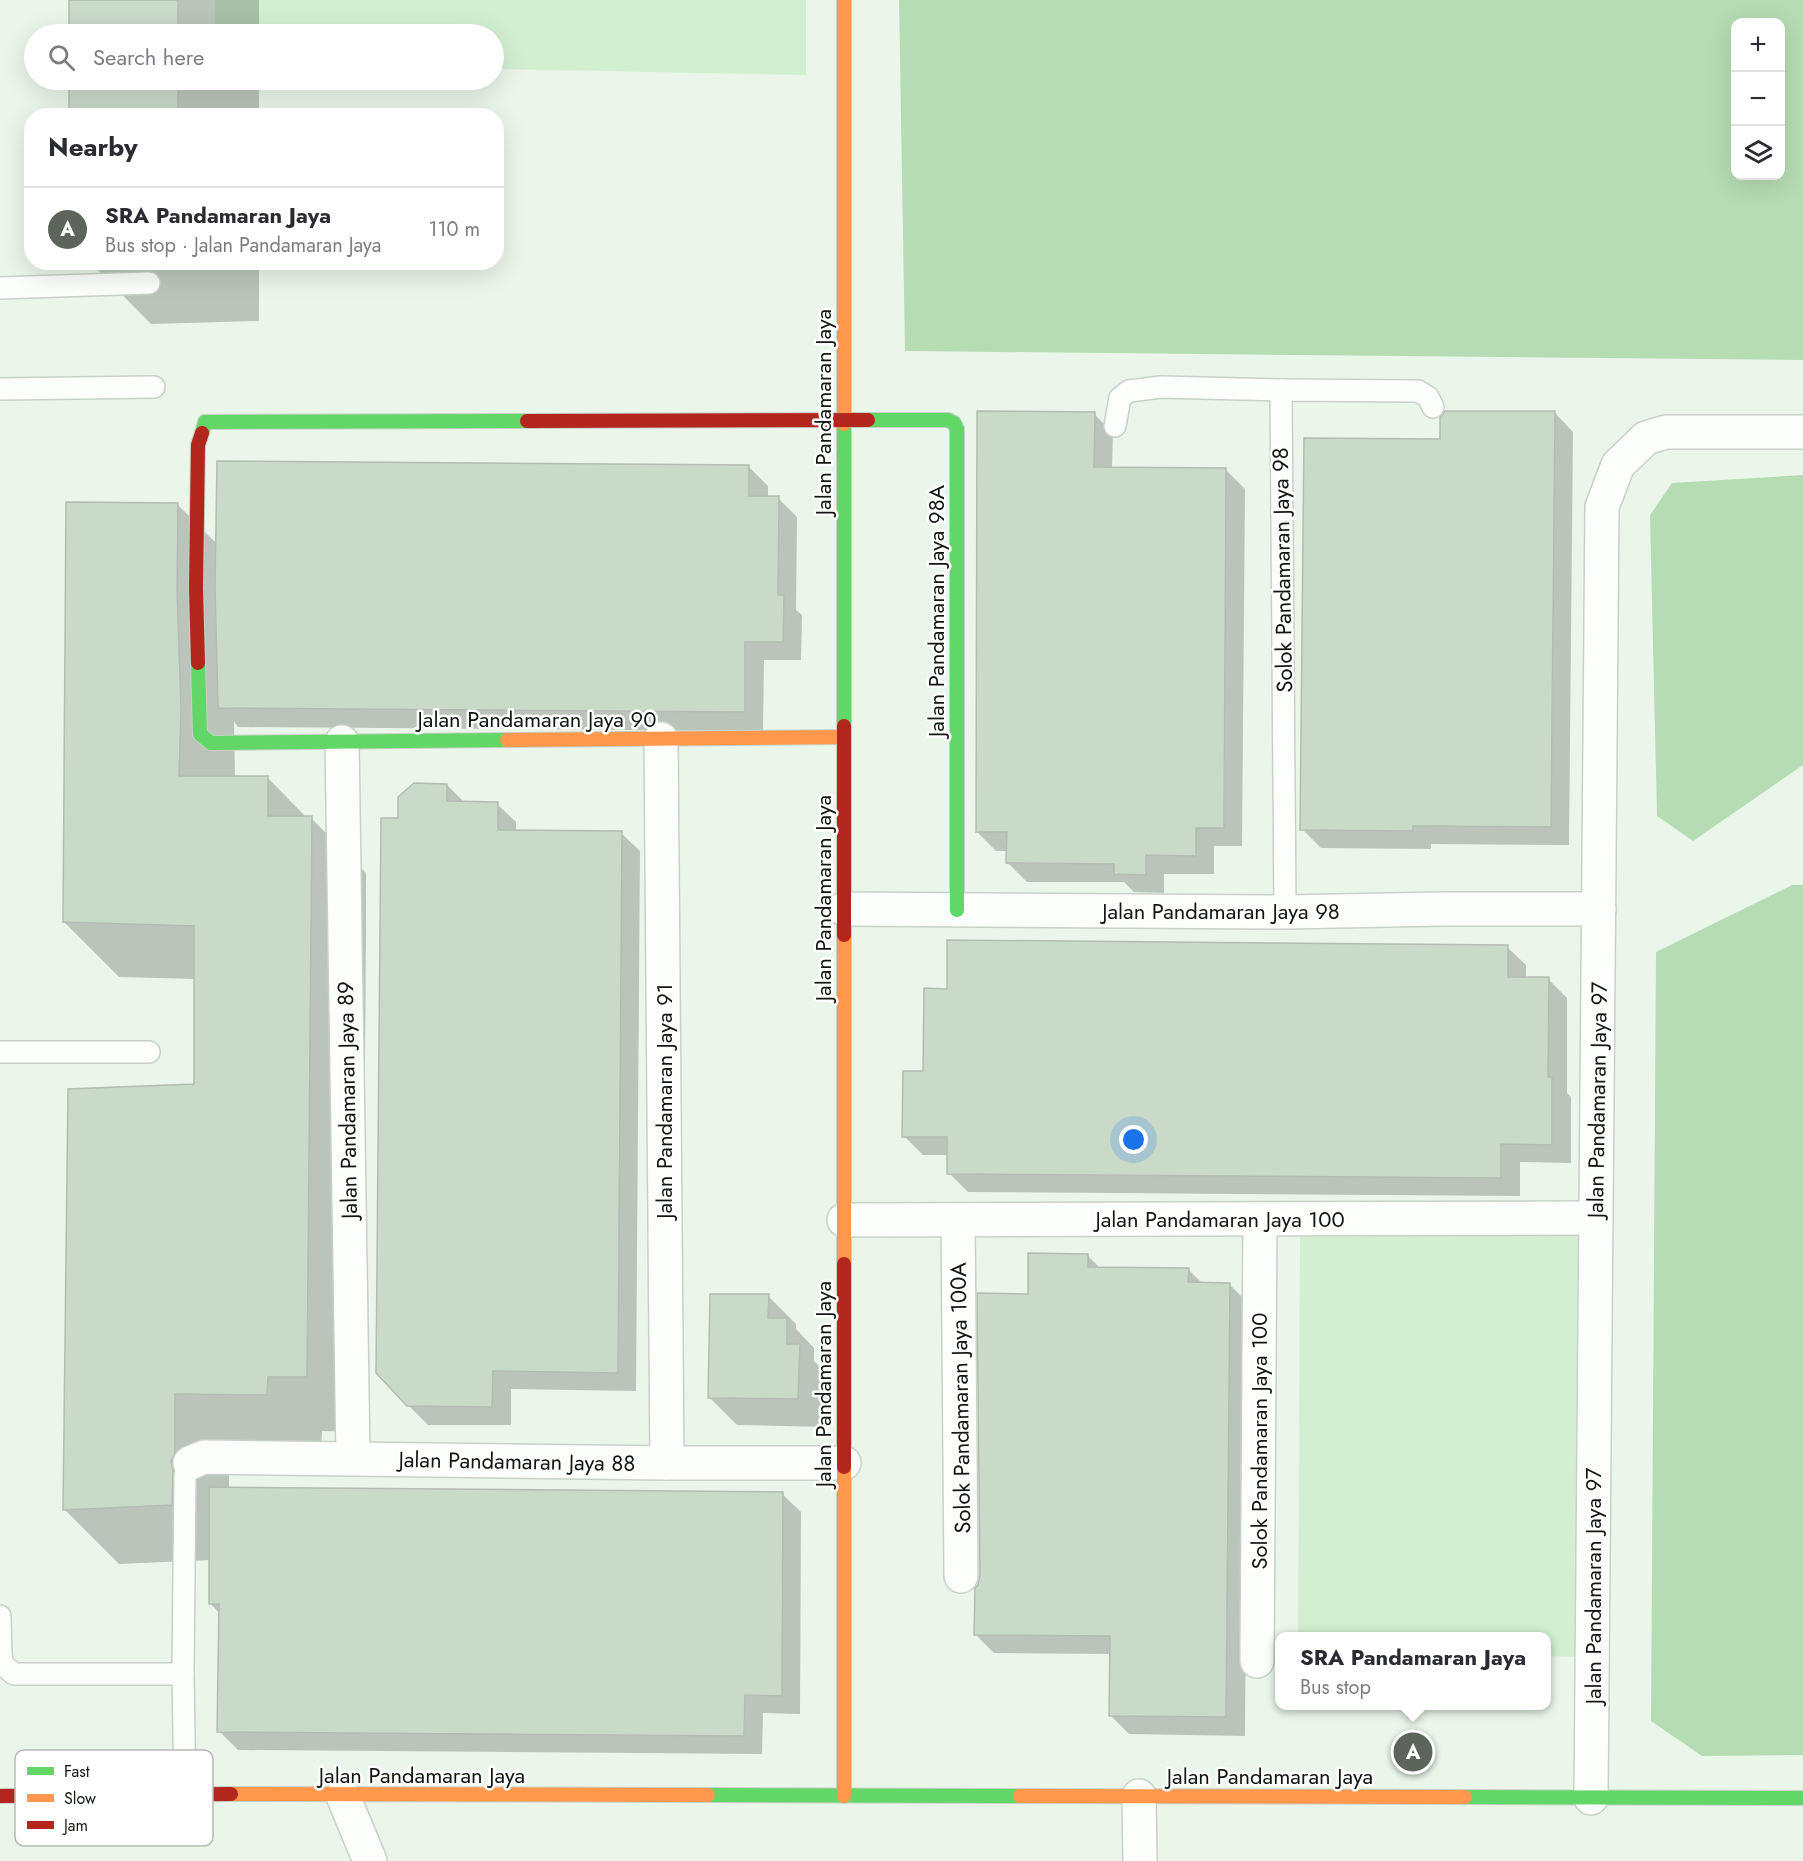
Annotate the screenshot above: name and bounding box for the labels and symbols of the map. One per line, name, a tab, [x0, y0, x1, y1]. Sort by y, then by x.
street label: Jalan Pandamaran Jaya	[807, 309, 839, 518]
street label: Solok Pandamaran Jaya 98	[1264, 447, 1300, 693]
street label: Jalan Pandamaran Jaya 98A	[920, 485, 952, 740]
street label: Jalan Pandamaran Jaya 90	[415, 703, 656, 735]
street label: Jalan Pandamaran Jaya	[807, 795, 839, 1004]
street label: Jalan Pandamaran Jaya 98	[1099, 895, 1340, 927]
street label: Jalan Pandamaran Jaya 89	[329, 981, 365, 1222]
street label: Jalan Pandamaran Jaya 97	[1579, 981, 1615, 1222]
street label: Jalan Pandamaran Jaya 91	[648, 983, 680, 1222]
your location	[1119, 1125, 1148, 1154]
street label: Jalan Pandamaran Jaya 100	[1092, 1203, 1345, 1235]
street label: Solok Pandamaran Jaya 100A	[942, 1262, 978, 1534]
street label: Jalan Pandamaran Jaya	[807, 1281, 839, 1490]
street label: Solok Pandamaran Jaya 100	[1243, 1312, 1275, 1570]
street label: Jalan Pandamaran Jaya 88	[395, 1443, 636, 1479]
street label: Jalan Pandamaran Jaya 97	[1577, 1467, 1609, 1707]
pin: A	[1394, 1730, 1432, 1774]
legend	[15, 1750, 213, 1846]
street label: Jalan Pandamaran Jaya	[316, 1759, 525, 1791]
text: Fast	[64, 1760, 90, 1783]
street label: Jalan Pandamaran Jaya	[1164, 1760, 1373, 1792]
text: Slow	[64, 1787, 96, 1810]
text: Jam	[62, 1814, 88, 1837]

